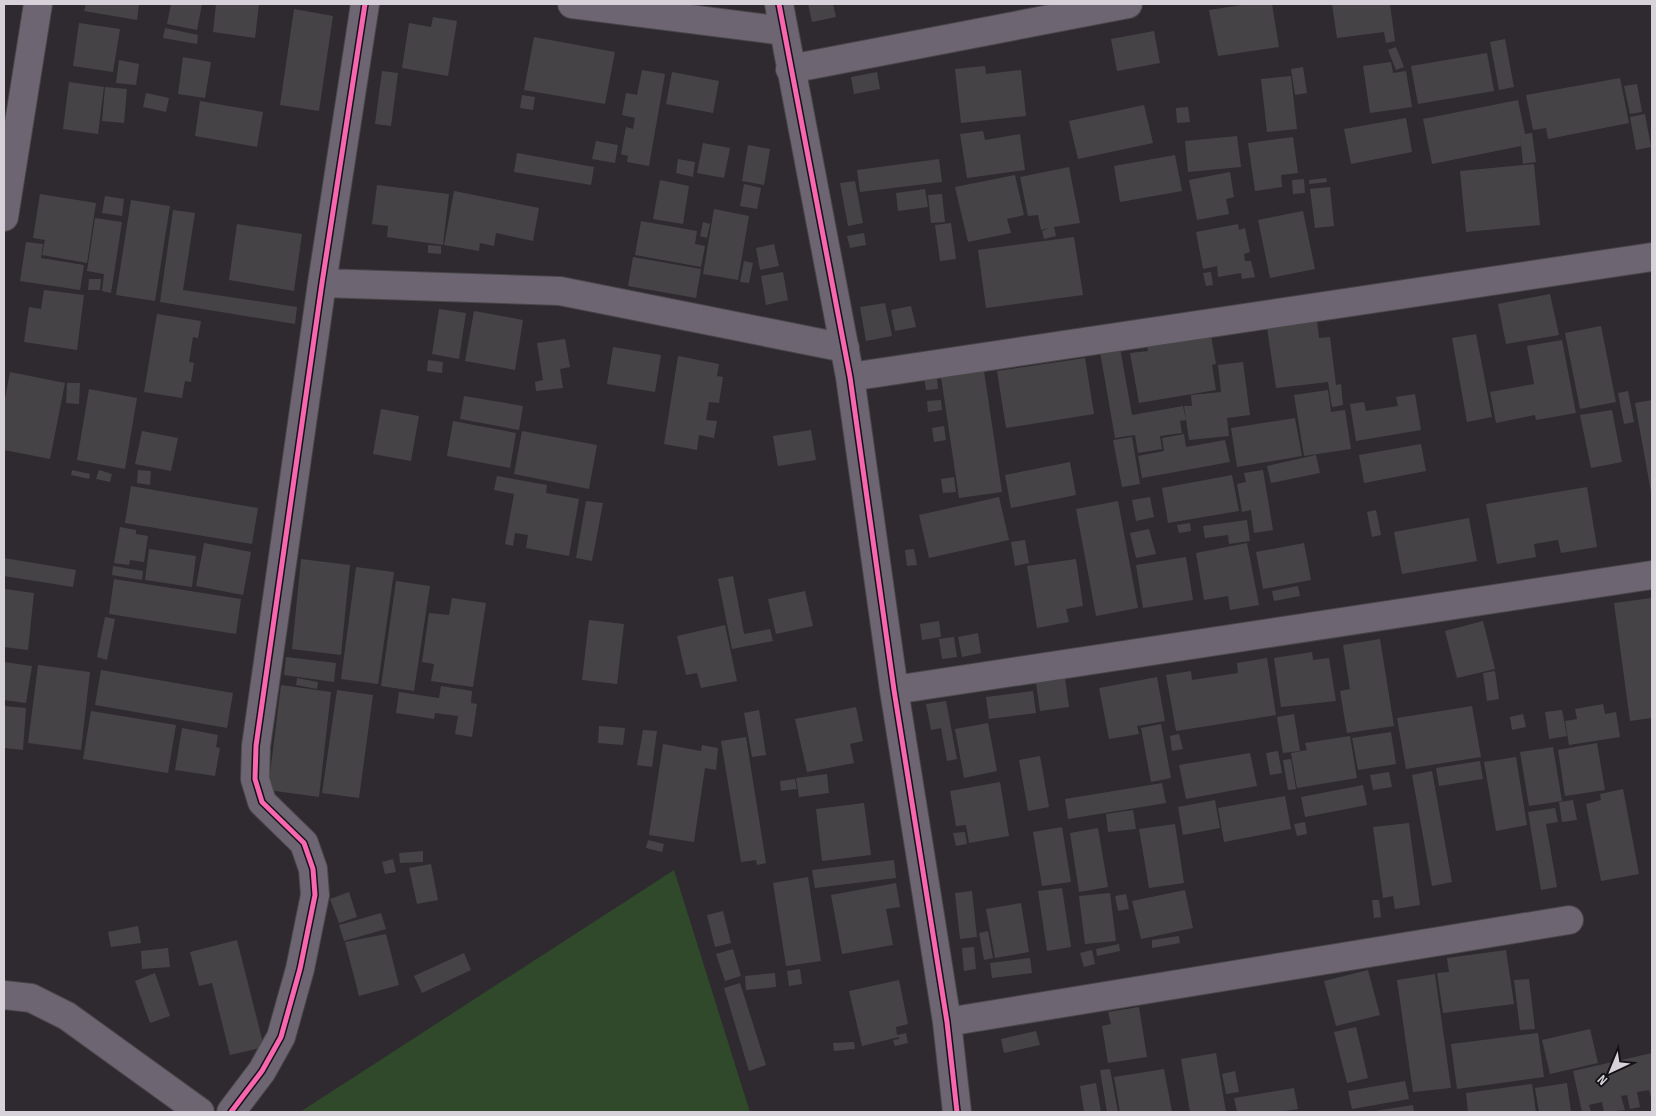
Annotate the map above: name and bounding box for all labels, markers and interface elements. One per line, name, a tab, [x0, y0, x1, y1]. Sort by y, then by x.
north arrow	[1586, 1046, 1636, 1096]
text: N	[1594, 1071, 1611, 1089]

